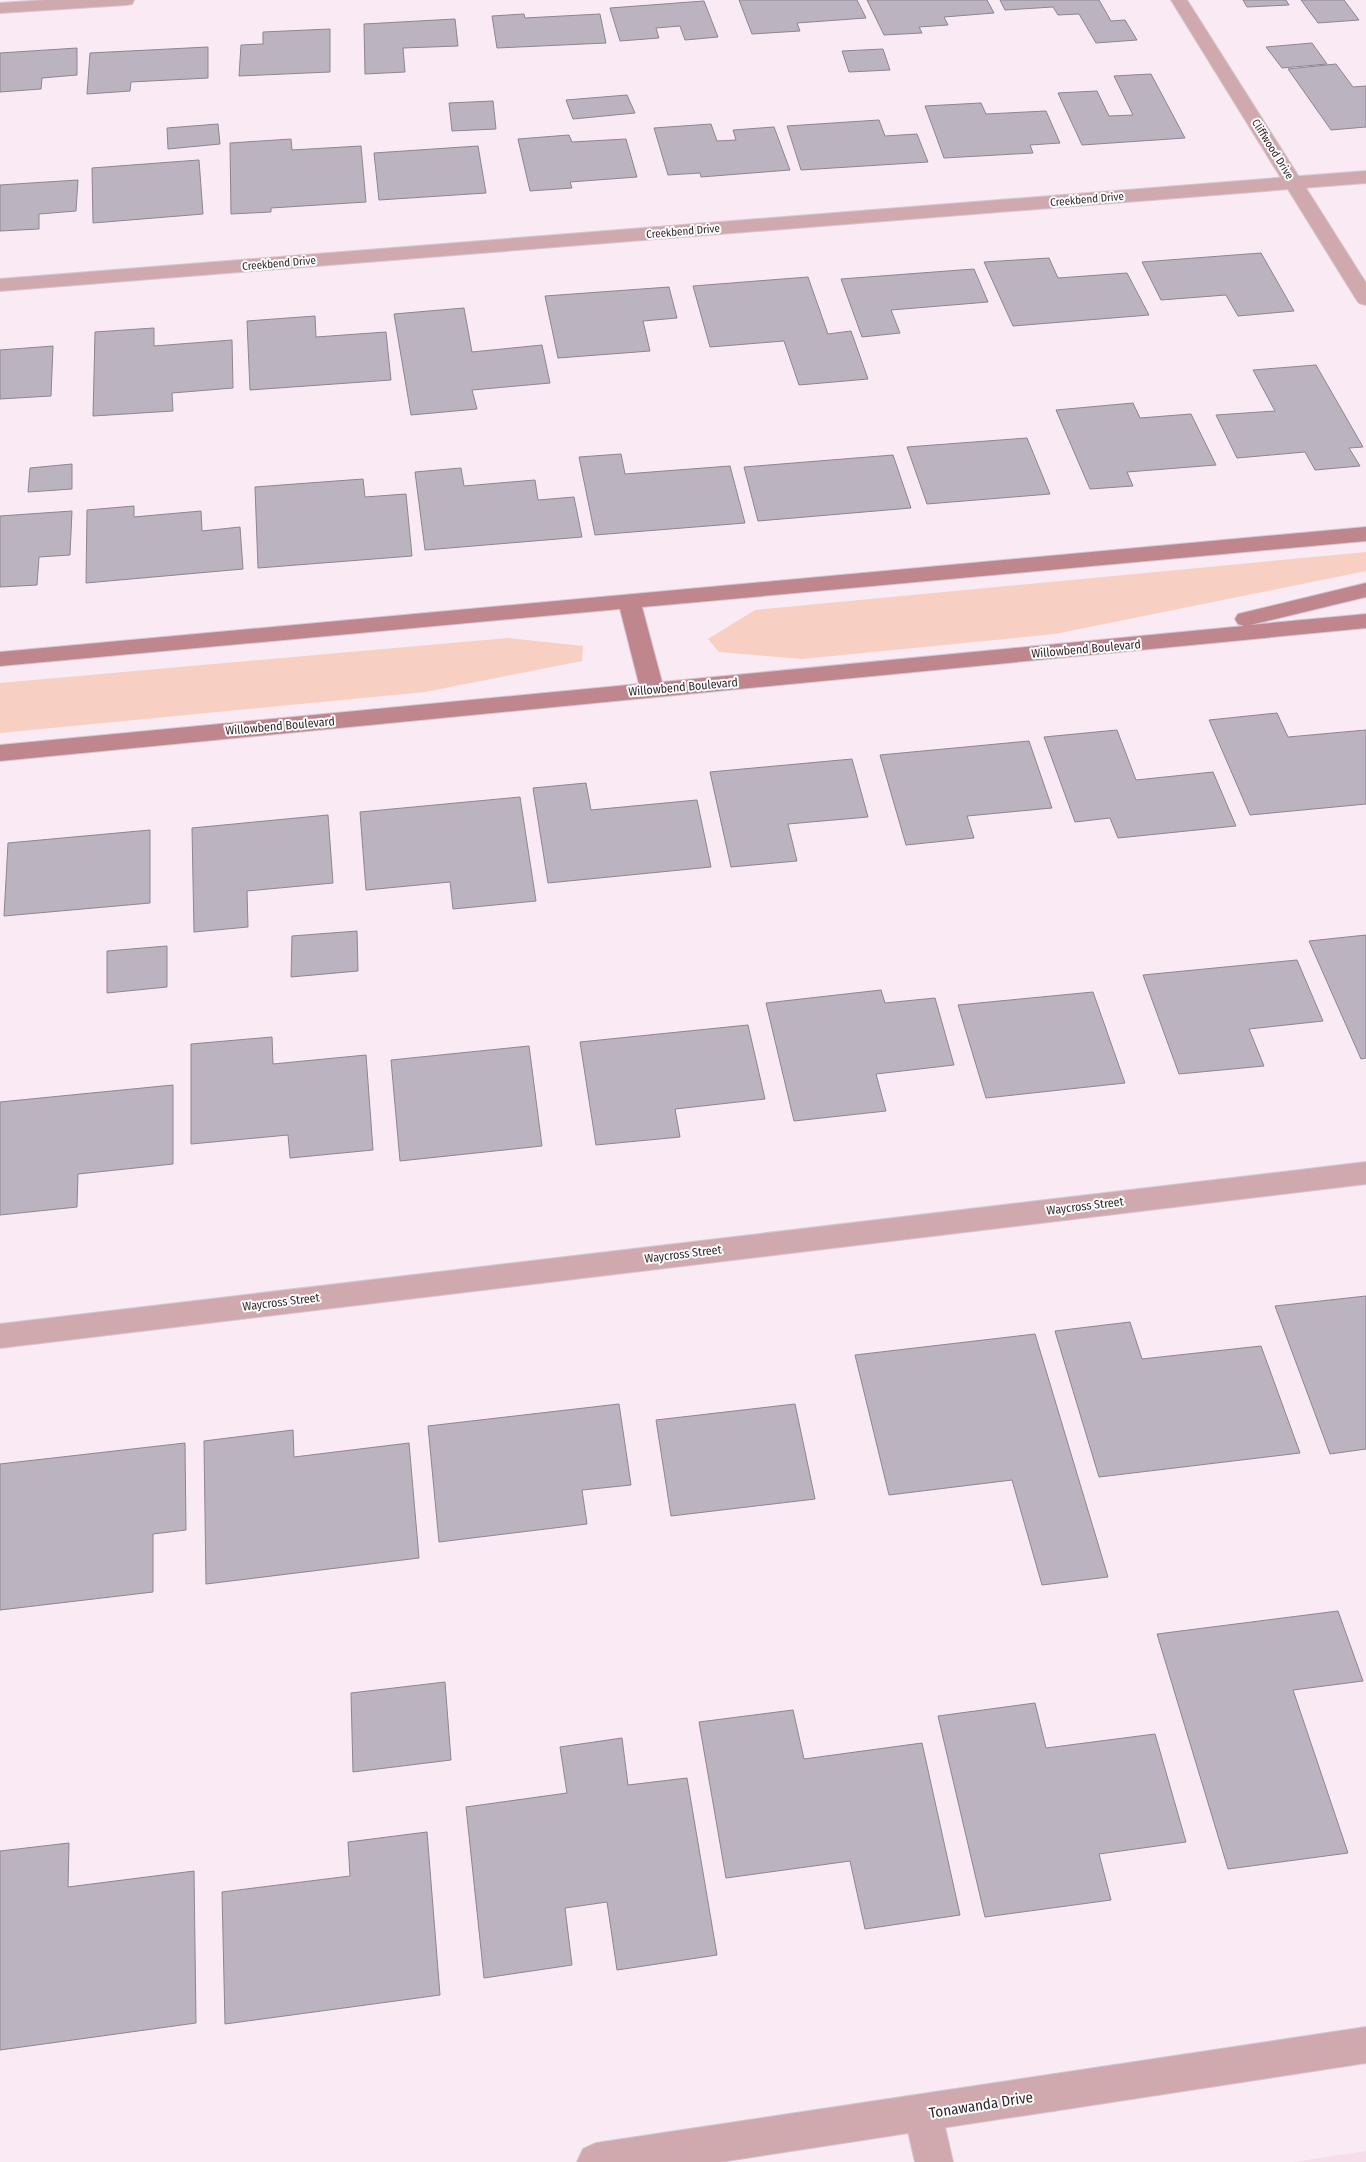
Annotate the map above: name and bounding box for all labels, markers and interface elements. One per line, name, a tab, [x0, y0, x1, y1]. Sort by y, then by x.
street label: Cliffwood Drive	[1249, 117, 1296, 182]
street label: Creekbend Drive	[1050, 190, 1124, 209]
street label: Creekbend Drive	[646, 222, 720, 241]
street label: Creekbend Drive	[242, 254, 316, 273]
street label: Willowbend Boulevard	[1031, 637, 1141, 661]
street label: Willowbend Boulevard	[628, 675, 738, 699]
street label: Willowbend Boulevard	[225, 714, 335, 738]
street label: Waycross Street	[1046, 1194, 1124, 1218]
street label: Waycross Street	[644, 1242, 722, 1266]
street label: Waycross Street	[242, 1290, 320, 1314]
street label: Tonawanda Drive	[928, 2088, 1034, 2122]

